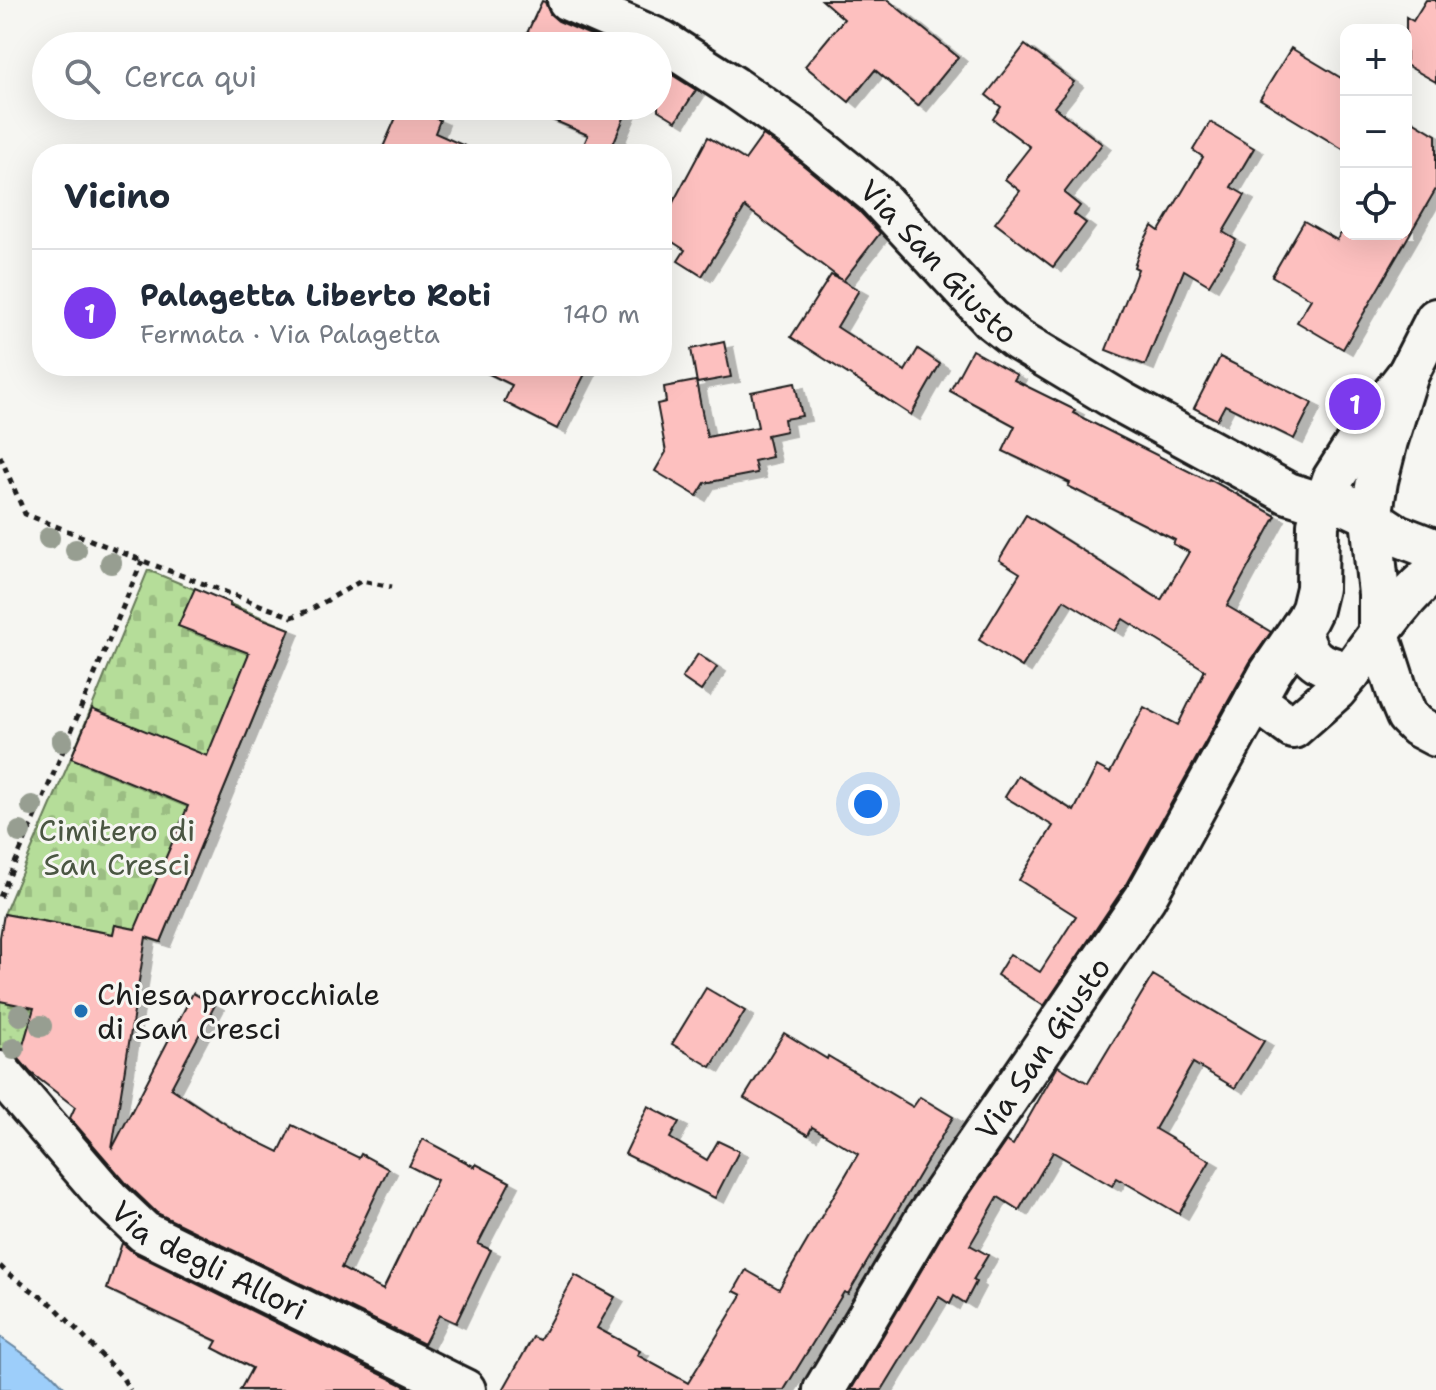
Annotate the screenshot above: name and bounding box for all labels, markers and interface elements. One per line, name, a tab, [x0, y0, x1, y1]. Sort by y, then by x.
map controls	[1340, 24, 1412, 240]
button: +	[1340, 24, 1412, 96]
search box	[32, 32, 672, 120]
icon: search	[60, 54, 104, 98]
text: Cerca qui	[124, 56, 257, 97]
button: −	[1340, 96, 1412, 168]
button: locate	[1340, 168, 1412, 240]
street label: Via San Giusto	[851, 169, 1026, 353]
text: Vicino	[64, 173, 171, 219]
text: Palagetta Liberto Roti	[140, 275, 491, 316]
text: 1	[84, 296, 96, 331]
text: 140 m	[563, 296, 640, 331]
text: Fermata · Via Palagetta	[140, 316, 440, 351]
pin: 1	[1329, 374, 1381, 434]
your location	[848, 784, 888, 824]
park label: Cimitero di San Cresci	[38, 810, 196, 885]
street label: Via San Giusto	[965, 948, 1120, 1148]
place label: Chiesa parrocchiale di San Cresci	[97, 974, 380, 1049]
marker: Chiesa parrocchiale di San Cresci	[72, 1002, 90, 1020]
street label: Via degli Allori	[102, 1191, 314, 1330]

